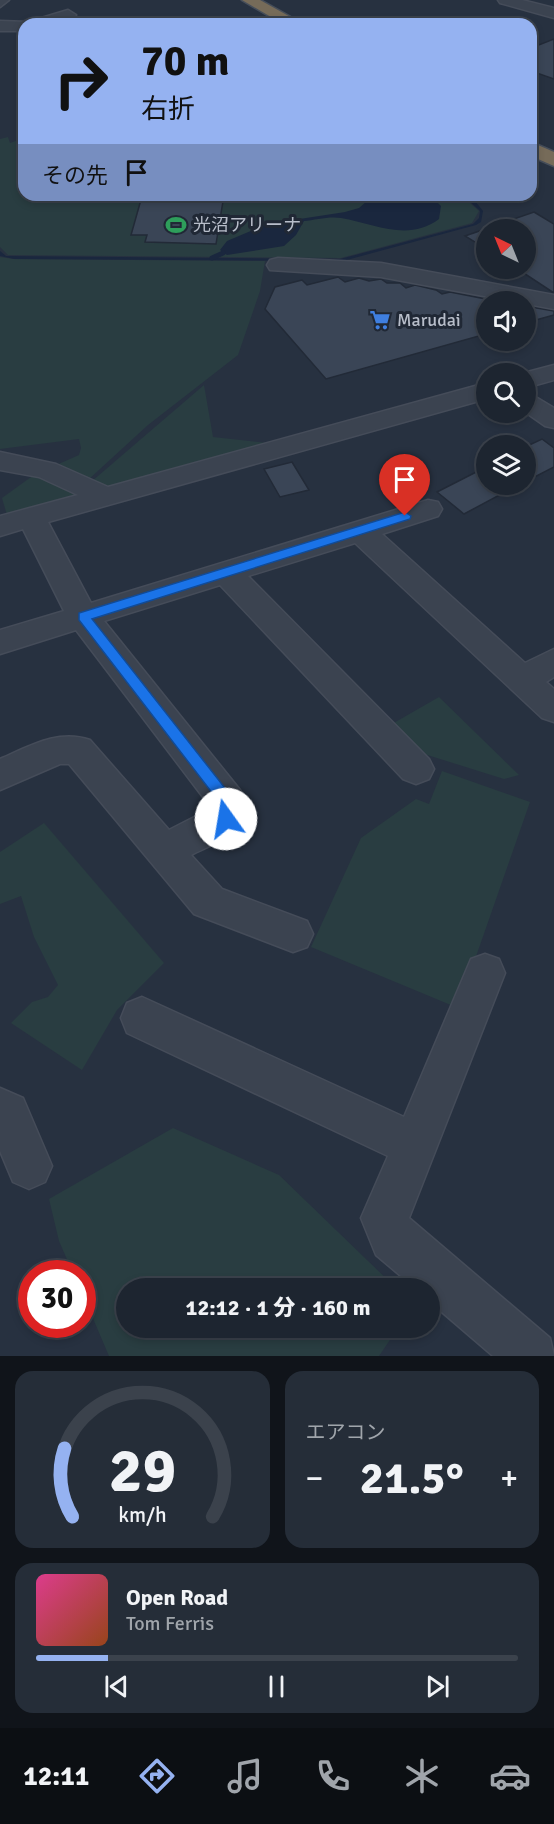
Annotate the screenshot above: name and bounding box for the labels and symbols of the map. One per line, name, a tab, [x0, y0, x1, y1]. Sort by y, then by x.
sports icon: 光沼アリーナ	[164, 213, 188, 237]
place label: 光沼アリーナ	[193, 214, 301, 236]
north arrow	[476, 219, 536, 279]
supermarket icon: Marudai	[368, 308, 392, 332]
place label: Marudai	[397, 309, 461, 331]
pin	[379, 454, 430, 516]
position arrow	[194, 787, 258, 851]
speed limit sign: 30	[18, 1260, 96, 1338]

